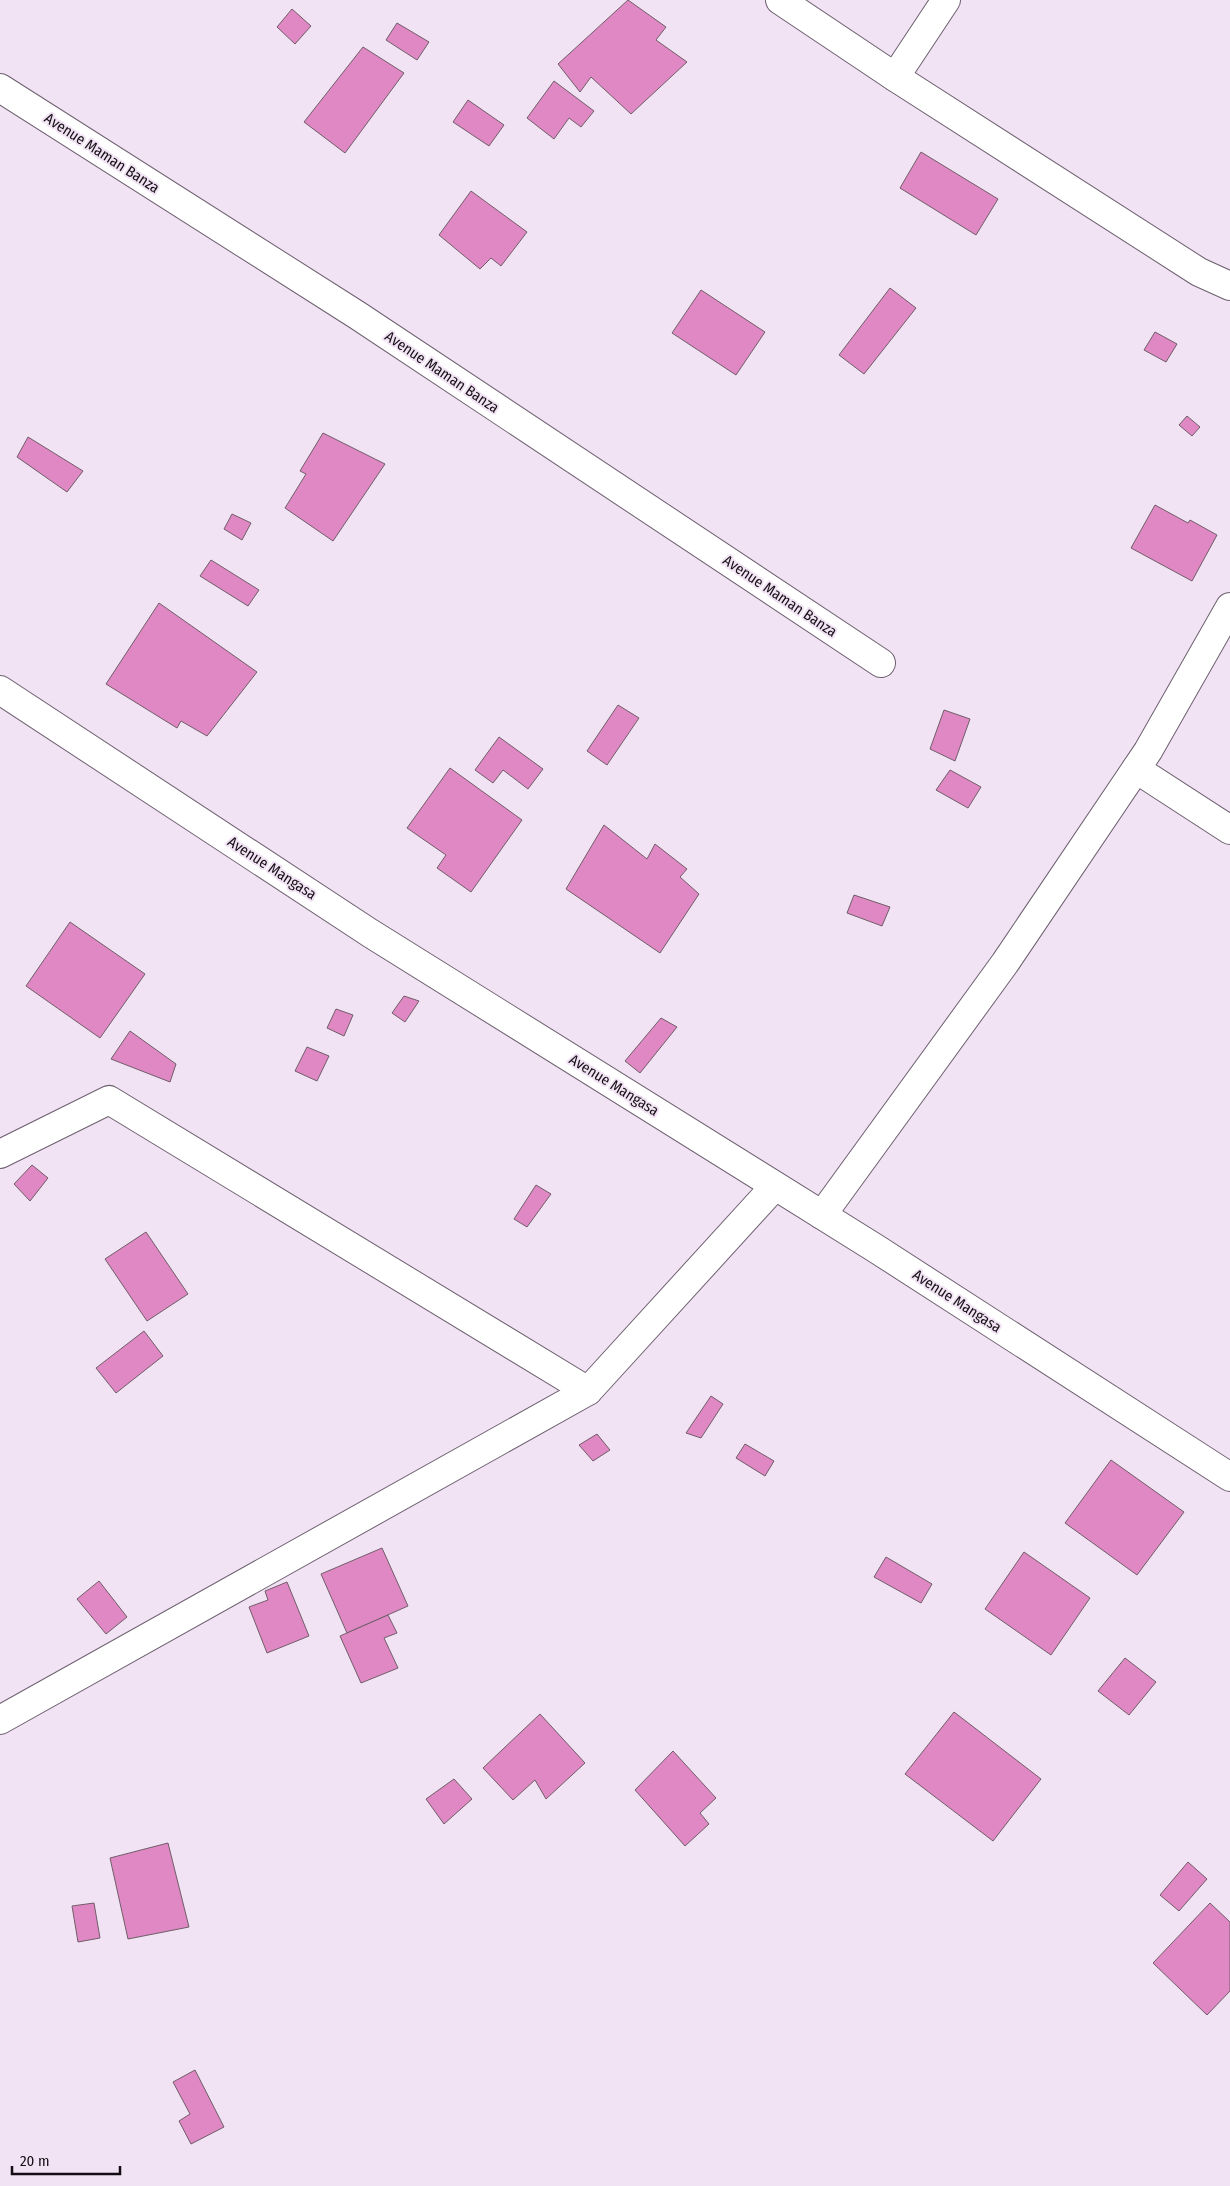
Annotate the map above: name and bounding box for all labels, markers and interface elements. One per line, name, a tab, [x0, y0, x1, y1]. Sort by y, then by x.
street label: Avenue Maman Banza	[41, 109, 163, 197]
street label: Avenue Maman Banza	[382, 327, 502, 417]
street label: Avenue Maman Banza	[720, 551, 840, 641]
street label: Avenue Mangasa	[224, 833, 320, 903]
street label: Avenue Mangasa	[566, 1050, 662, 1120]
street label: Avenue Mangasa	[909, 1266, 1005, 1336]
scale bar	[12, 2144, 120, 2176]
text: 20 m	[20, 2152, 50, 2170]

